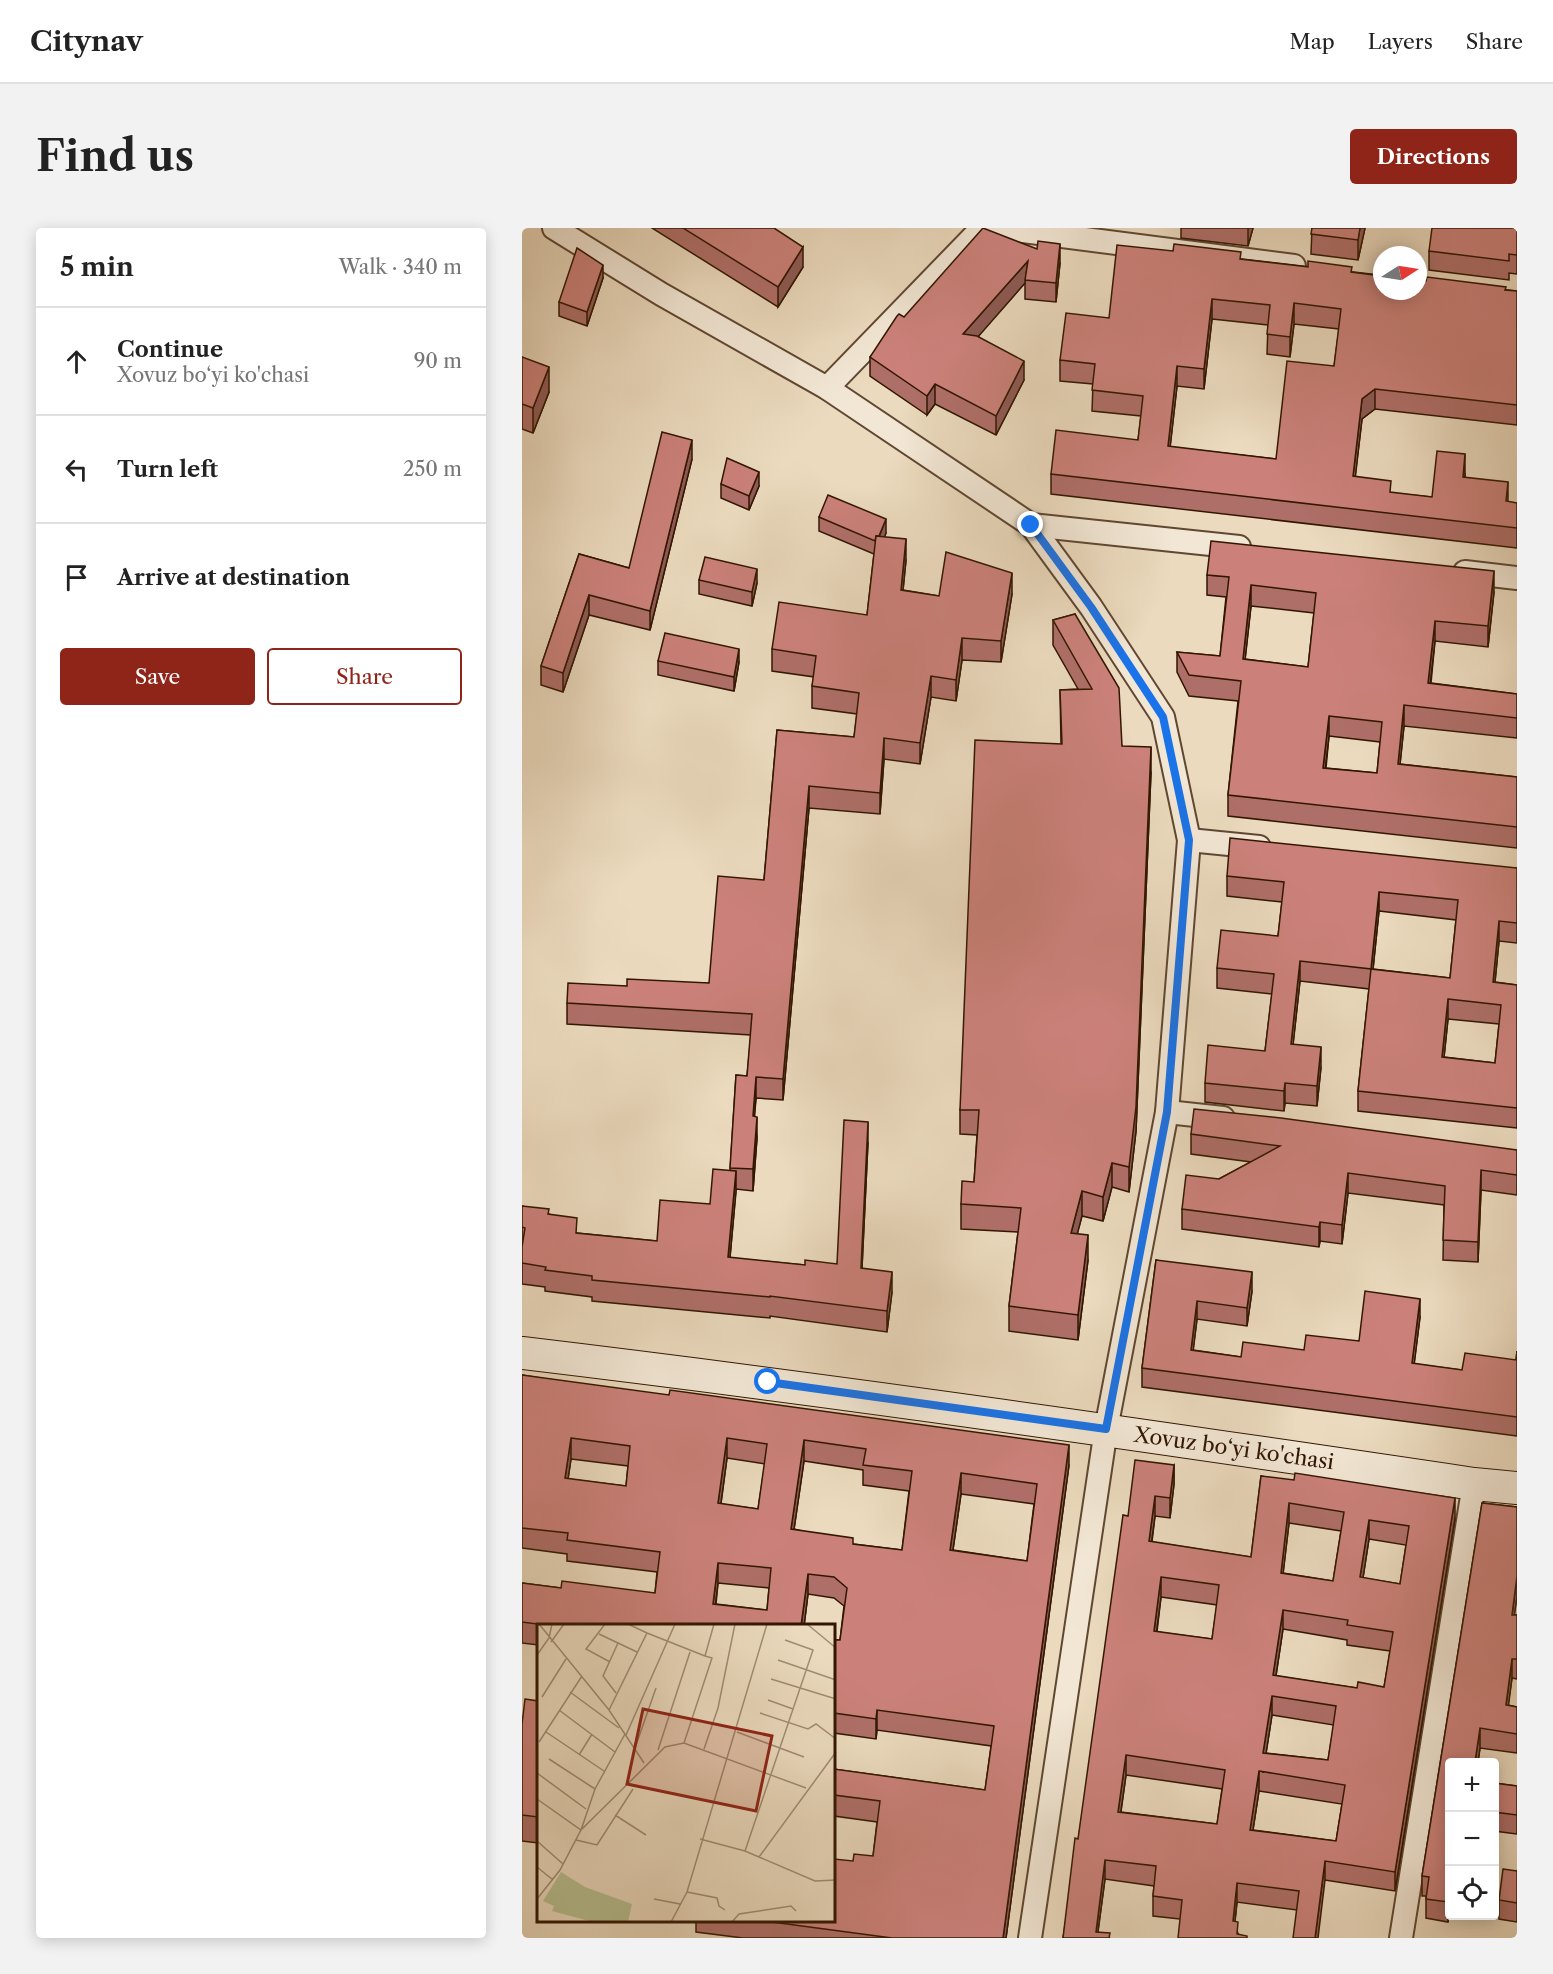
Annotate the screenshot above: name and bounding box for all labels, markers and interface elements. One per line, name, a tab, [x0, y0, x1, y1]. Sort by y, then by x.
text: Citynav	[30, 24, 143, 58]
text: Map	[1290, 29, 1335, 54]
text: Layers	[1368, 29, 1433, 54]
text: Share	[1466, 29, 1523, 54]
button: Directions	[1350, 129, 1517, 184]
text: Find us	[36, 130, 194, 182]
north arrow	[1373, 246, 1427, 300]
text: 5 min	[60, 251, 134, 283]
text: Walk · 340 m	[339, 255, 462, 279]
text: Continue	[117, 336, 223, 363]
icon: ahead	[60, 345, 93, 378]
text: 90 m	[414, 349, 462, 373]
text: Xovuz bo‘yi ko'chasi	[117, 363, 309, 387]
icon: left	[60, 453, 93, 486]
text: Turn left	[117, 456, 218, 483]
text: 250 m	[403, 457, 462, 481]
route end	[1017, 511, 1043, 537]
icon: arrive	[60, 561, 93, 594]
text: Arrive at destination	[117, 564, 350, 591]
button: Save	[60, 648, 255, 705]
button: Share	[267, 648, 462, 705]
route start	[754, 1368, 780, 1394]
street label: Xovuz bo‘yi ko'chasi	[1131, 1421, 1336, 1474]
inset map	[537, 1624, 836, 1923]
map controls	[1445, 1758, 1499, 1920]
button: +	[1445, 1758, 1499, 1812]
button: −	[1445, 1812, 1499, 1866]
button: locate	[1445, 1866, 1499, 1920]

